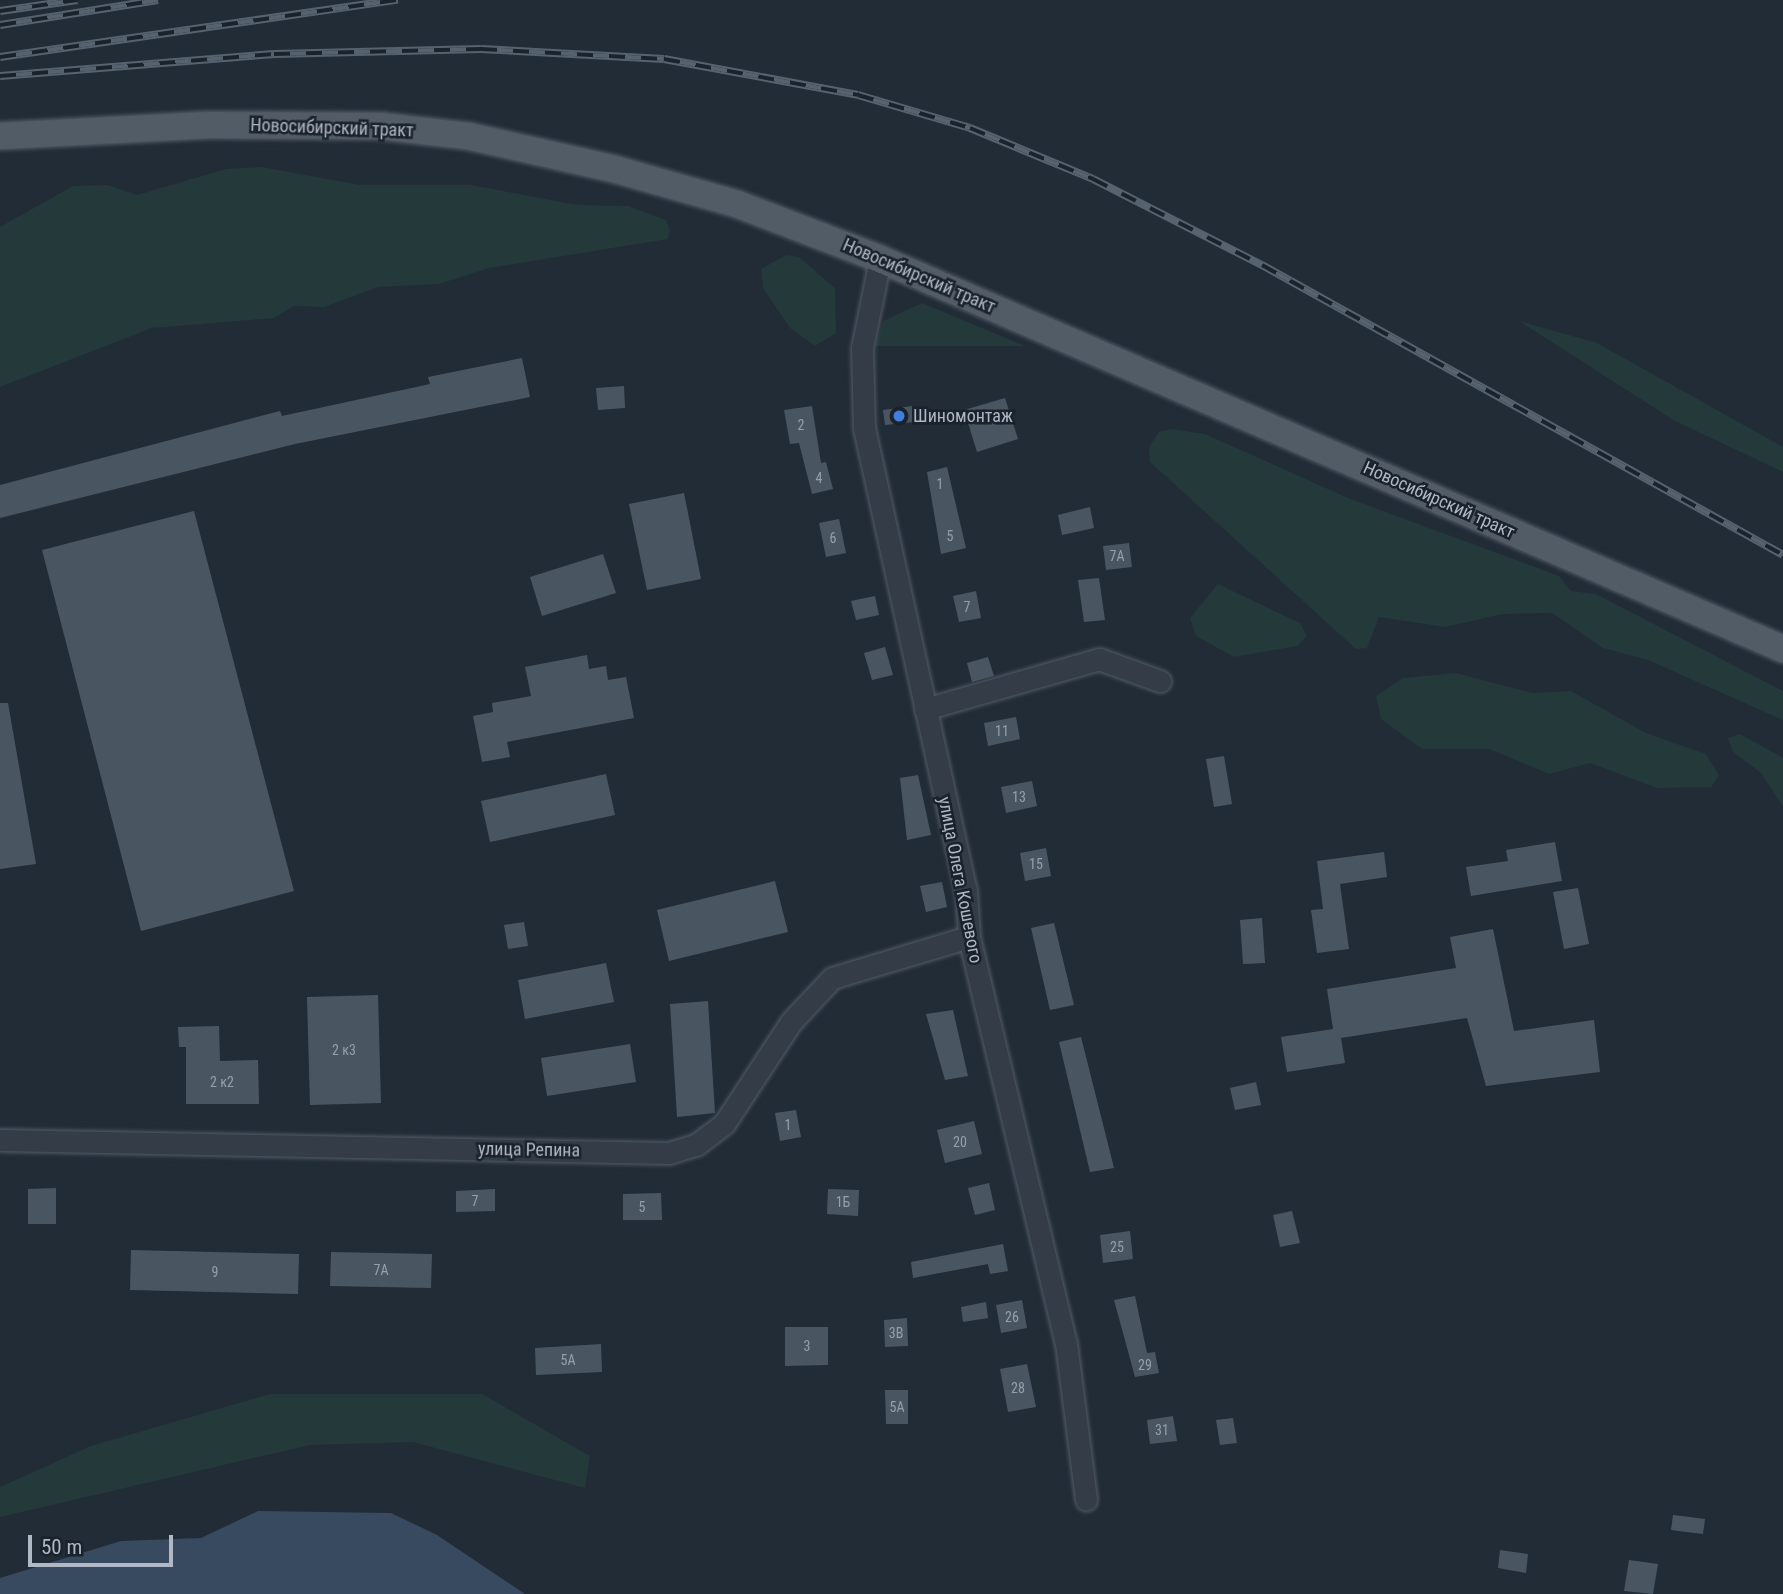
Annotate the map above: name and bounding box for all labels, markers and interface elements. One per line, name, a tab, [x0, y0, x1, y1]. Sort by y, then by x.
street label: Новосибирский тракт	[250, 114, 414, 142]
street label: Новосибирский тракт	[840, 234, 998, 318]
place label: Шиномонтаж	[913, 405, 1013, 427]
marker: Шиномонтаж	[891, 408, 907, 424]
house number: 2	[798, 417, 804, 433]
street label: Новосибирский тракт	[1360, 457, 1518, 543]
house number: 4	[816, 470, 822, 486]
house number: 1	[937, 476, 943, 492]
house number: 5	[947, 528, 953, 544]
house number: 6	[830, 530, 836, 546]
house number: 7А	[1110, 548, 1124, 564]
house number: 7	[964, 599, 970, 615]
house number: 11	[995, 723, 1009, 739]
house number: 13	[1012, 789, 1026, 805]
street label: улица Олега Кошевого	[933, 795, 987, 965]
house number: 15	[1029, 856, 1043, 872]
house number: 2 к3	[332, 1042, 356, 1058]
house number: 2 к2	[210, 1074, 234, 1090]
house number: 1	[785, 1117, 791, 1133]
house number: 20	[953, 1134, 967, 1150]
street label: улица Репина	[478, 1138, 580, 1162]
house number: 7	[472, 1193, 478, 1209]
house number: 1Б	[836, 1194, 850, 1210]
house number: 5	[639, 1199, 645, 1215]
house number: 25	[1110, 1239, 1124, 1255]
house number: 7А	[374, 1262, 388, 1278]
house number: 9	[212, 1264, 218, 1280]
house number: 26	[1005, 1309, 1019, 1325]
house number: 3В	[889, 1325, 903, 1341]
house number: 3	[804, 1338, 810, 1354]
house number: 5А	[561, 1352, 575, 1368]
house number: 29	[1138, 1357, 1152, 1373]
house number: 28	[1011, 1380, 1025, 1396]
house number: 5А	[890, 1399, 904, 1415]
house number: 31	[1155, 1422, 1169, 1438]
scale bar	[32, 1520, 177, 1564]
text: 50 m	[41, 1535, 82, 1559]

